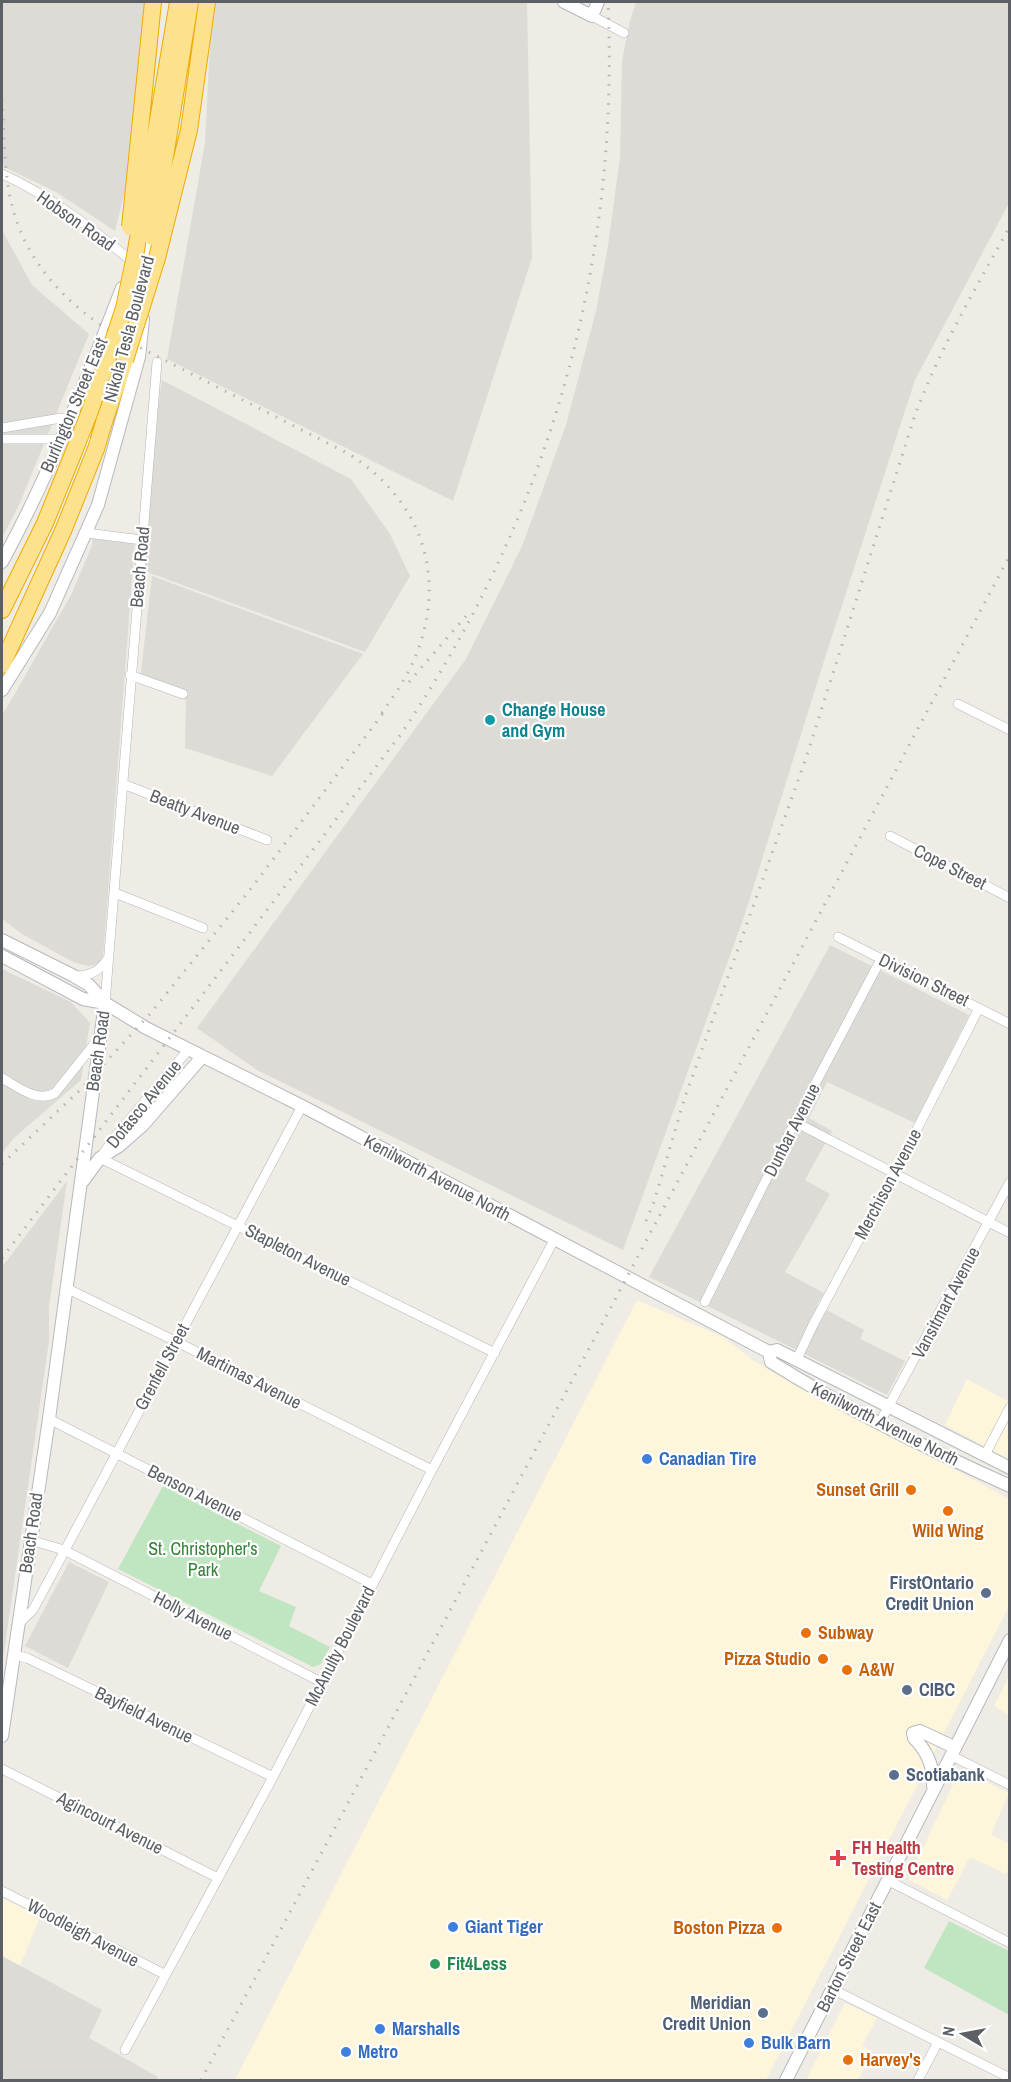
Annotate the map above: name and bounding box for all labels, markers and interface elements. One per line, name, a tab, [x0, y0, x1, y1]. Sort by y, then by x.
street label: Hobson Road	[32, 184, 120, 257]
street label: Nikola Tesla Boulevard	[97, 253, 160, 405]
street label: Burlington Street East	[34, 333, 113, 476]
street label: Beach Road	[124, 525, 155, 609]
place label: Change House and Gym	[502, 697, 605, 743]
marker: Change House and Gym	[483, 713, 497, 727]
street label: Beatty Avenue	[146, 783, 244, 840]
street label: Cope Street	[909, 838, 991, 896]
street label: Division Street	[875, 947, 974, 1012]
street label: Beach Road	[79, 1009, 116, 1093]
street label: Dofasco Avenue	[100, 1054, 187, 1153]
street label: Dunbar Avenue	[757, 1079, 826, 1181]
street label: Merchison Avenue	[848, 1124, 927, 1244]
street label: Kenilworth Avenue North	[359, 1128, 515, 1227]
street label: Stapleton Avenue	[241, 1217, 355, 1292]
street label: Vansitmart Avenue	[906, 1242, 986, 1363]
street label: Grenfell Street	[128, 1319, 195, 1415]
street label: Martimas Avenue	[192, 1340, 306, 1415]
street label: Kenilworth Avenue North	[807, 1375, 964, 1472]
place label: Canadian Tire	[659, 1446, 756, 1471]
marker: Canadian Tire	[640, 1452, 654, 1466]
street label: Benson Avenue	[144, 1458, 247, 1527]
place label: Sunset Grill	[816, 1477, 899, 1502]
marker: Sunset Grill	[904, 1483, 918, 1497]
street label: Beach Road	[12, 1491, 49, 1575]
marker: Wild Wing	[941, 1504, 955, 1518]
place label: Wild Wing	[912, 1518, 984, 1543]
park label: St. Christopher's Park	[148, 1536, 258, 1582]
place label: FirstOntario Credit Union	[885, 1570, 974, 1616]
street label: McAnulty Boulevard	[299, 1582, 380, 1710]
street label: Holly Avenue	[149, 1585, 237, 1646]
marker: FirstOntario Credit Union	[979, 1586, 993, 1600]
place label: Subway	[818, 1620, 875, 1645]
marker: Subway	[799, 1626, 813, 1640]
place label: Pizza Studio	[724, 1646, 811, 1671]
marker: Pizza Studio	[816, 1652, 830, 1666]
place label: A&W	[859, 1657, 894, 1682]
marker: A&W	[840, 1663, 854, 1677]
place label: CIBC	[919, 1677, 955, 1702]
street label: Bayfield Avenue	[91, 1680, 198, 1749]
marker: CIBC	[900, 1683, 914, 1697]
place label: Scotiabank	[906, 1762, 986, 1787]
marker: Scotiabank	[887, 1768, 901, 1782]
street label: Agincourt Avenue	[52, 1785, 168, 1860]
place label: FH Health Testing Centre	[852, 1835, 954, 1881]
marker: FH Health Testing Centre	[829, 1849, 847, 1867]
street label: Woodleigh Avenue	[23, 1893, 144, 1973]
street label: Barton Street East	[810, 1897, 887, 2016]
place label: Giant Tiger	[465, 1914, 543, 1939]
place label: Boston Pizza	[673, 1915, 766, 1940]
marker: Giant Tiger	[446, 1920, 460, 1934]
marker: Boston Pizza	[770, 1921, 784, 1935]
place label: Fit4Less	[447, 1951, 507, 1976]
marker: Fit4Less	[428, 1957, 442, 1971]
place label: Meridian Credit Union	[662, 1990, 751, 2036]
north arrow	[933, 2004, 993, 2064]
marker: Meridian Credit Union	[756, 2006, 770, 2020]
place label: Marshalls	[392, 2016, 460, 2041]
marker: Marshalls	[373, 2022, 387, 2036]
text: N	[937, 2025, 960, 2038]
place label: Bulk Barn	[761, 2030, 831, 2055]
marker: Bulk Barn	[742, 2036, 756, 2050]
place label: Metro	[358, 2039, 398, 2064]
marker: Metro	[339, 2045, 353, 2059]
place label: Harvey's	[860, 2047, 921, 2072]
marker: Harvey's	[841, 2053, 855, 2067]

